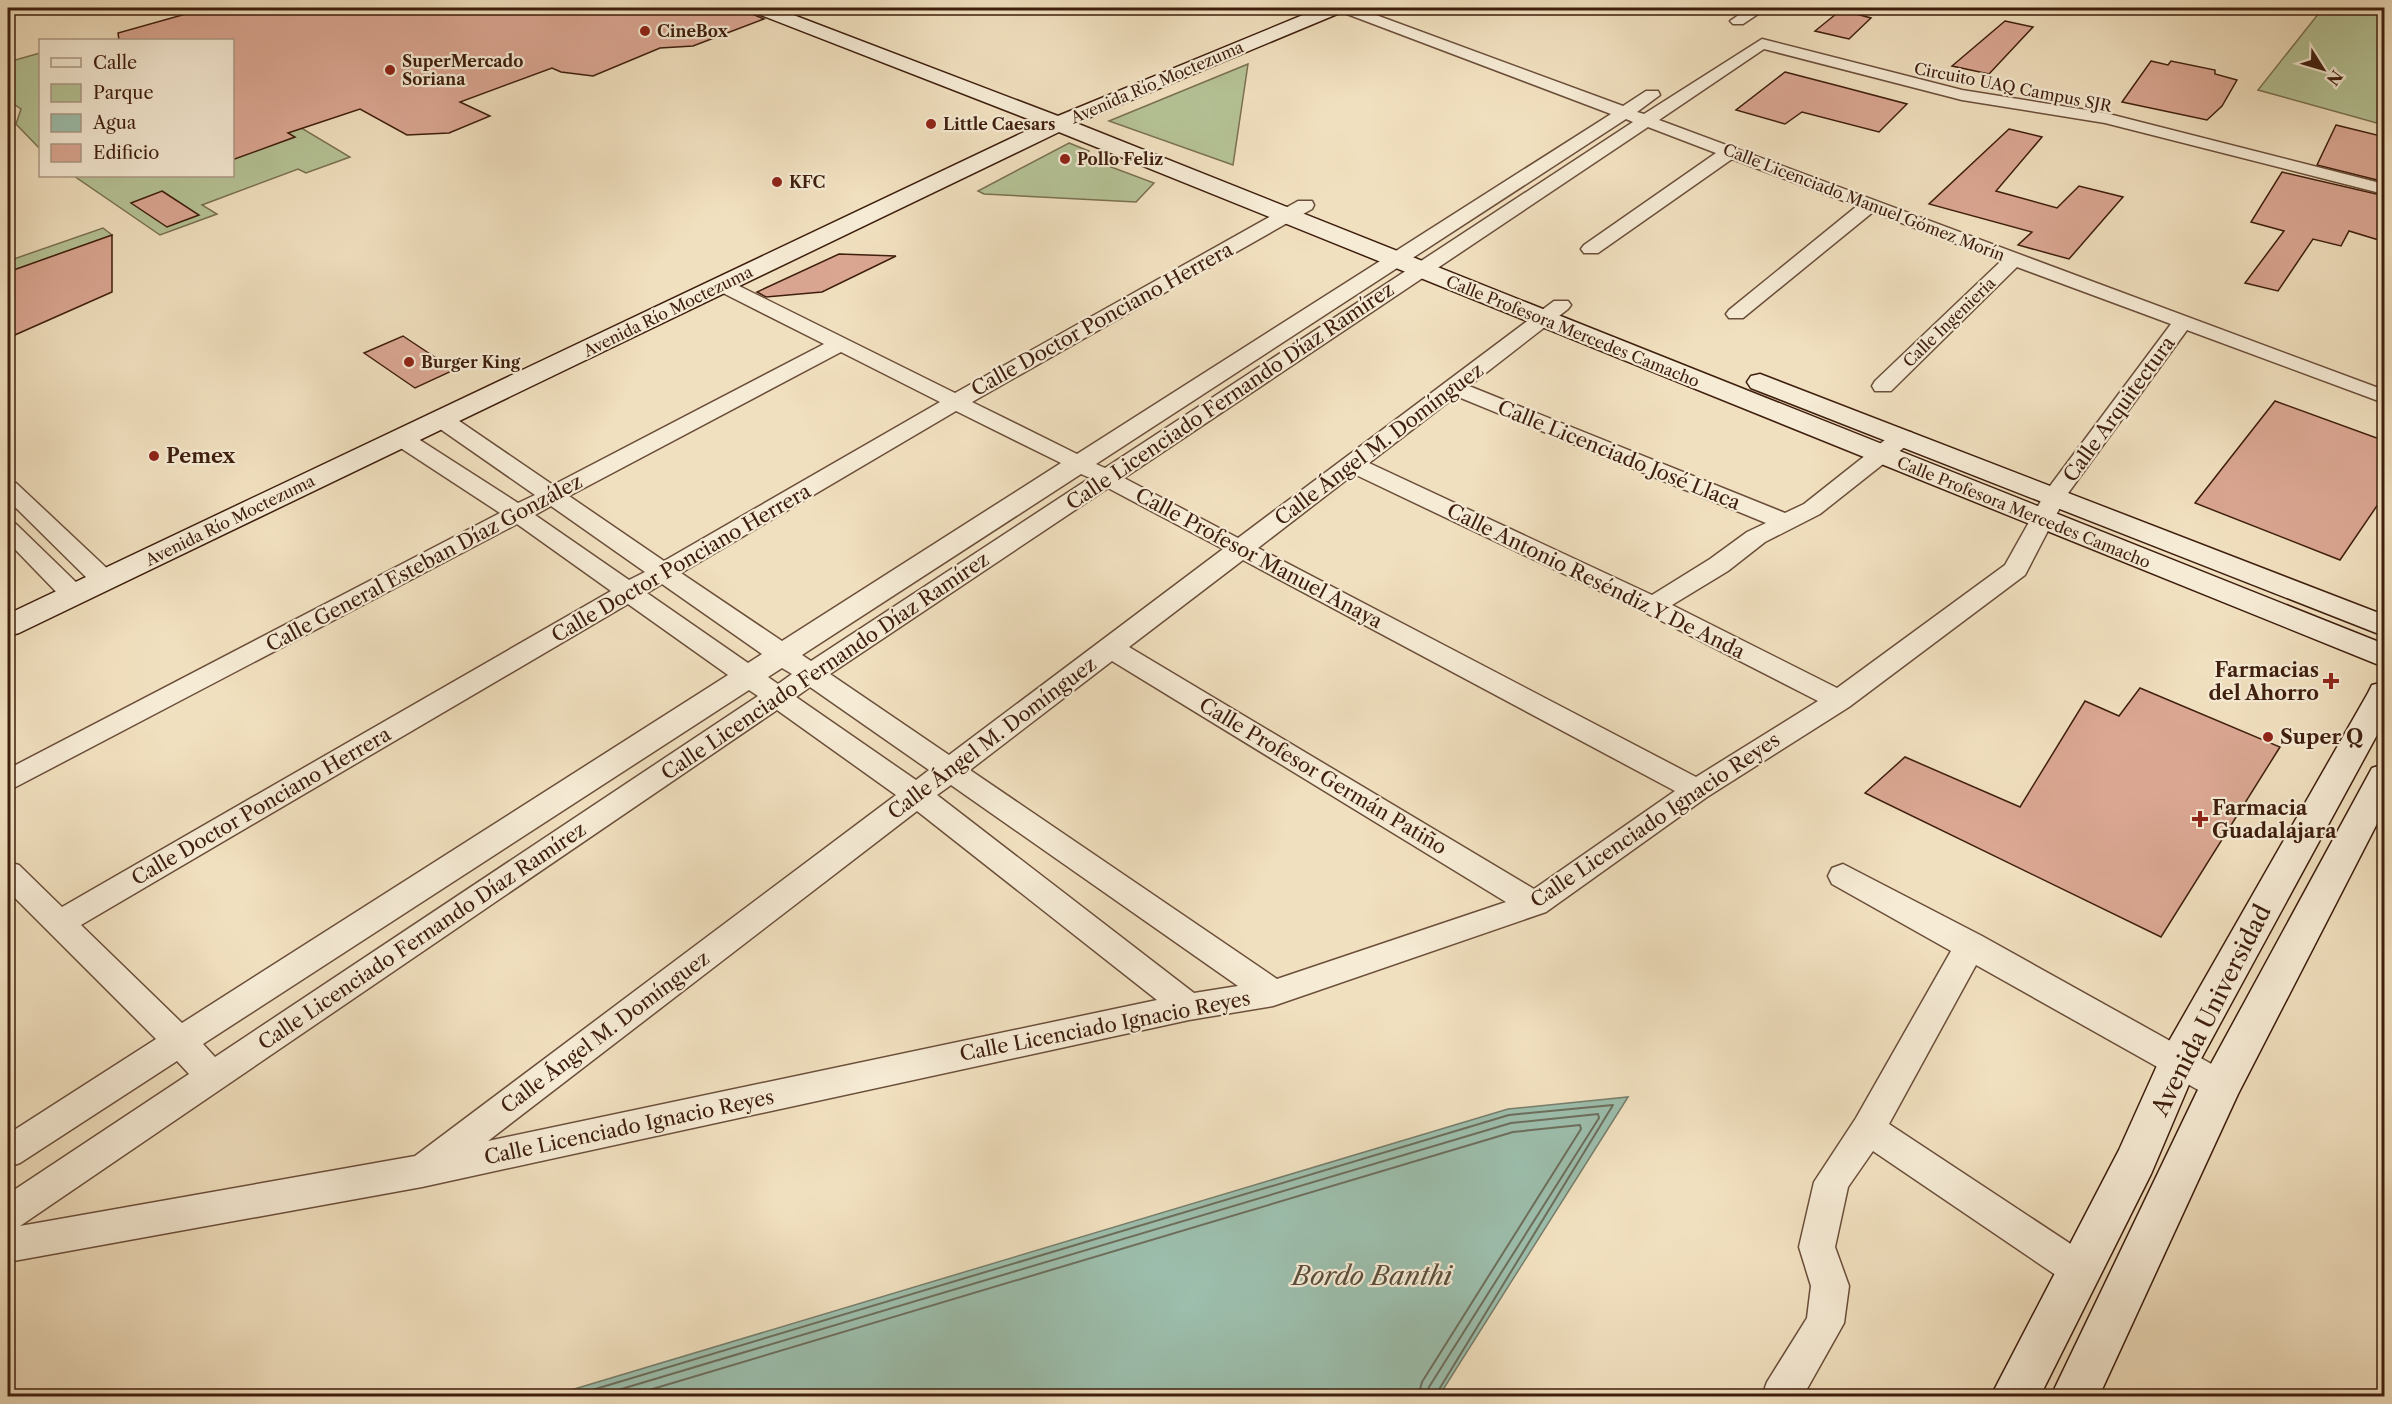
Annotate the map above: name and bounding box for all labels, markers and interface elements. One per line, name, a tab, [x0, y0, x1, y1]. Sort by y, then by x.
place label: CineBox	[657, 21, 728, 41]
marker: CineBox	[638, 24, 652, 38]
street label: Avenida Río Moctezuma	[1067, 36, 1247, 128]
legend	[39, 39, 234, 177]
north arrow	[2293, 39, 2353, 99]
place label: SuperMercado Soriana	[402, 51, 523, 89]
text: Calle	[93, 52, 137, 74]
street label: Circuito UAQ Campus SJR	[1912, 58, 2115, 116]
marker: SuperMercado Soriana	[383, 63, 397, 77]
text: N	[2323, 66, 2347, 90]
text: Parque	[93, 82, 154, 104]
text: Agua	[92, 112, 137, 134]
place label: Little Caesars	[943, 114, 1055, 134]
marker: Little Caesars	[924, 117, 938, 131]
street label: Calle Licenciado Manuel Gómez Morín	[1720, 139, 2008, 265]
text: Edificio	[93, 142, 159, 164]
place label: Pollo Feliz	[1077, 149, 1163, 169]
marker: Pollo Feliz	[1058, 152, 1072, 166]
place label: KFC	[789, 172, 825, 192]
marker: KFC	[770, 175, 784, 189]
street label: Calle Doctor Ponciano Herrera	[967, 237, 1237, 401]
street label: Avenida Río Moctezuma	[579, 261, 756, 361]
street label: Calle Profesora Mercedes Camacho	[1443, 271, 1703, 391]
street label: Calle Ingenieria	[1899, 272, 2000, 371]
street label: Calle Licenciado Fernando Díaz Ramírez	[1062, 277, 1398, 515]
street label: Calle Arquitectura	[2058, 331, 2180, 486]
place label: Burger King	[421, 352, 521, 372]
marker: Burger King	[402, 355, 416, 369]
street label: Calle Ángel M. Domínguez	[1269, 357, 1488, 530]
street label: Calle Licenciado José Llaca	[1494, 395, 1744, 515]
place label: Pemex	[166, 444, 236, 468]
marker: Pemex	[147, 449, 161, 463]
street label: Calle Profesora Mercedes Camacho	[1894, 452, 2154, 572]
street label: Calle General Esteban Díaz González	[262, 469, 586, 657]
street label: Avenida Río Moctezuma	[141, 470, 318, 570]
street label: Calle Doctor Ponciano Herrera	[547, 479, 815, 647]
street label: Calle Profesor Manuel Anaya	[1132, 483, 1387, 634]
street label: Calle Antonio Reséndiz Y De Anda	[1443, 498, 1749, 664]
street label: Calle Licenciado Fernando Díaz Ramírez	[657, 547, 993, 785]
street label: Calle Ángel M. Domínguez	[882, 651, 1101, 824]
place label: Farmacias del Ahorro	[2208, 658, 2319, 705]
marker: Farmacias del Ahorro	[2324, 674, 2338, 688]
street label: Calle Profesor Germán Patiño	[1195, 692, 1451, 860]
street label: Calle Doctor Ponciano Herrera	[127, 722, 395, 890]
place label: Super Q	[2280, 725, 2363, 749]
street label: Calle Licenciado Ignacio Reyes	[1526, 727, 1784, 913]
marker: Super Q	[2261, 730, 2275, 744]
place label: Farmacia Guadalajara	[2212, 796, 2337, 843]
marker: Farmacia Guadalajara	[2193, 812, 2207, 826]
street label: Calle Licenciado Fernando Díaz Ramírez	[254, 817, 590, 1055]
street label: Avenida Universidad	[2145, 899, 2277, 1121]
street label: Calle Ángel M. Domínguez	[495, 945, 714, 1118]
street label: Calle Licenciado Ignacio Reyes	[958, 986, 1252, 1066]
street label: Calle Licenciado Ignacio Reyes	[482, 1085, 776, 1169]
water label: Bordo Banthi	[1290, 1260, 1454, 1292]

